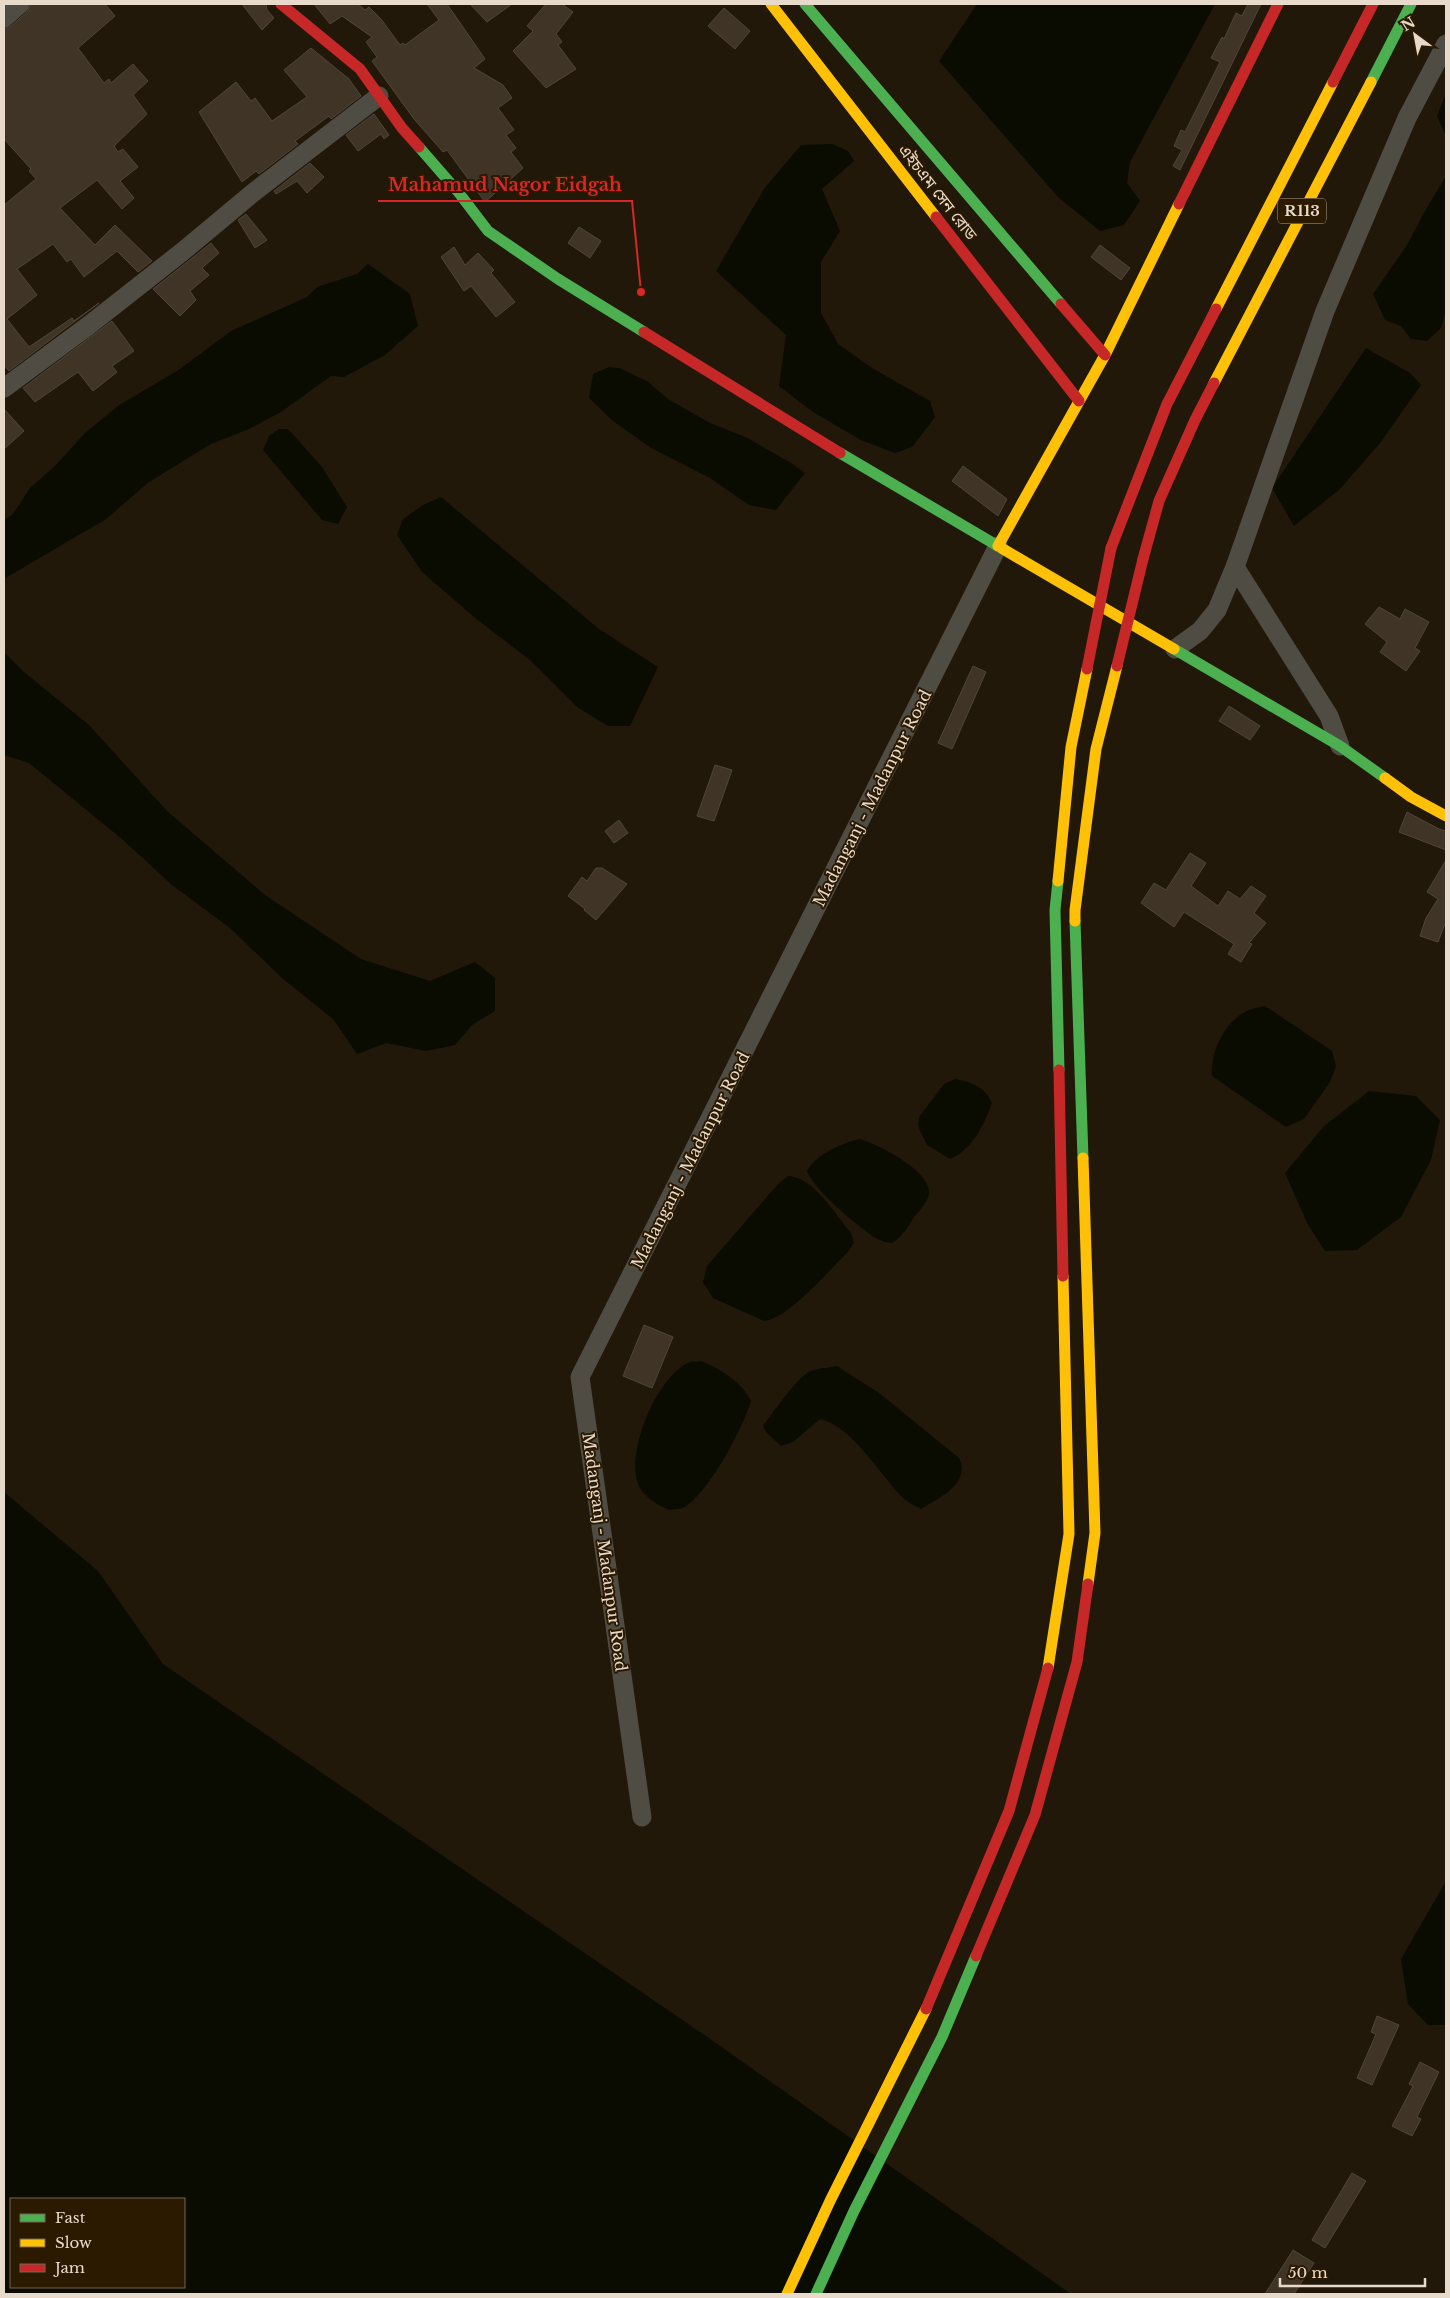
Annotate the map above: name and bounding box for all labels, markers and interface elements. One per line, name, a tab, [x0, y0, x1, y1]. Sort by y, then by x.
north arrow	[1390, 10, 1440, 60]
text: N	[1398, 13, 1418, 35]
street label: এইচএম সেন রোড	[894, 140, 982, 244]
callout: Mahamud Nagor Eidgah	[378, 168, 632, 201]
text: Mahamud Nagor Eidgah	[388, 174, 622, 196]
road number: R113	[1278, 198, 1326, 224]
street label: Madanganj - Madanpur Road	[808, 686, 936, 910]
street label: Madanganj - Madanpur Road	[626, 1048, 754, 1272]
street label: Madanganj - Madanpur Road	[578, 1431, 632, 1673]
legend	[10, 2198, 185, 2288]
text: Fast	[55, 2208, 86, 2227]
text: Slow	[55, 2233, 92, 2252]
scale bar	[1280, 2256, 1425, 2288]
text: Jam	[53, 2258, 85, 2277]
text: 50 m	[1288, 2263, 1328, 2282]

